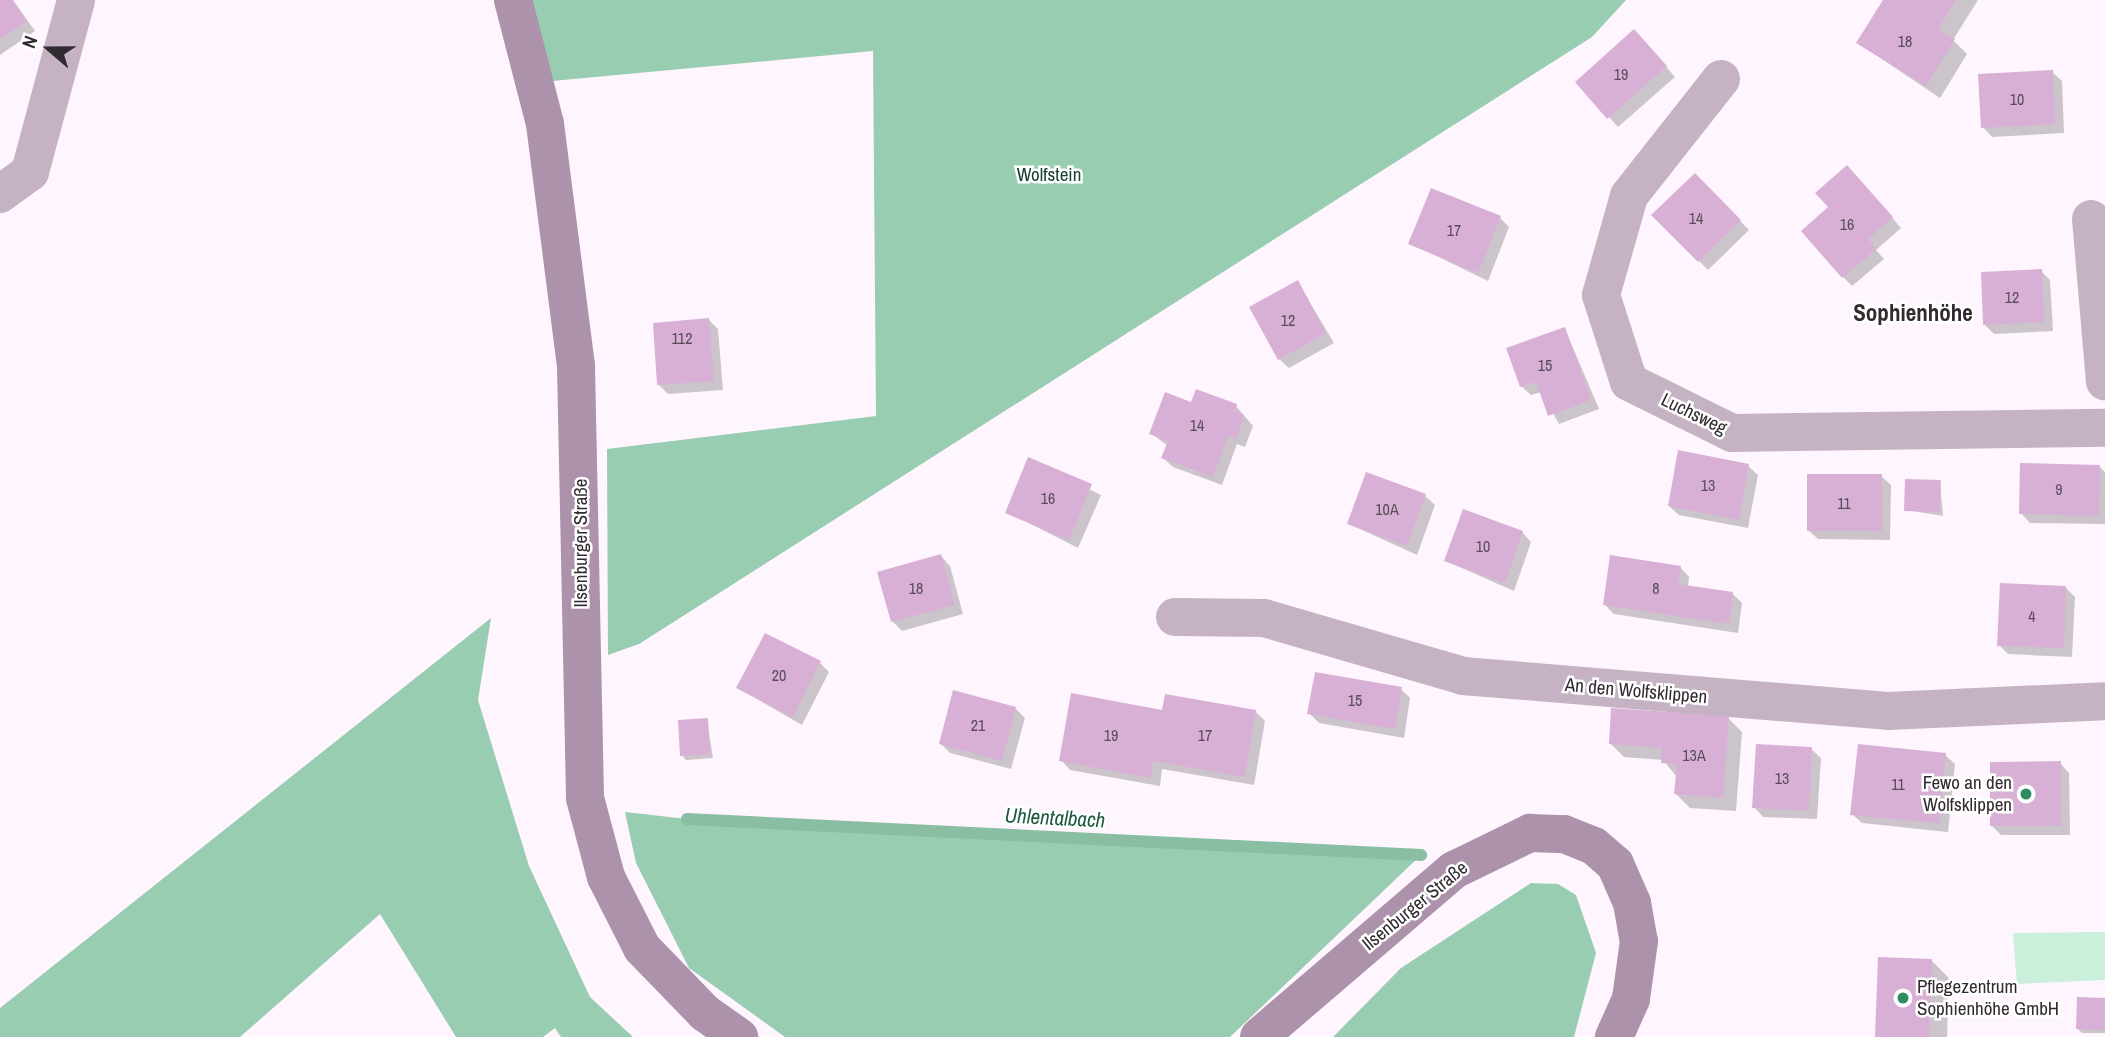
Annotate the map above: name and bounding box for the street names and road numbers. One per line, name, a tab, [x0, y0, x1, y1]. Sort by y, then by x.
street label: Luchsweg	[1657, 388, 1731, 440]
street label: Ilsenburger Straße	[570, 478, 592, 608]
street label: An den Wolfsklippen	[1564, 673, 1708, 709]
street label: Ilsenburger Straße	[1358, 857, 1472, 955]

